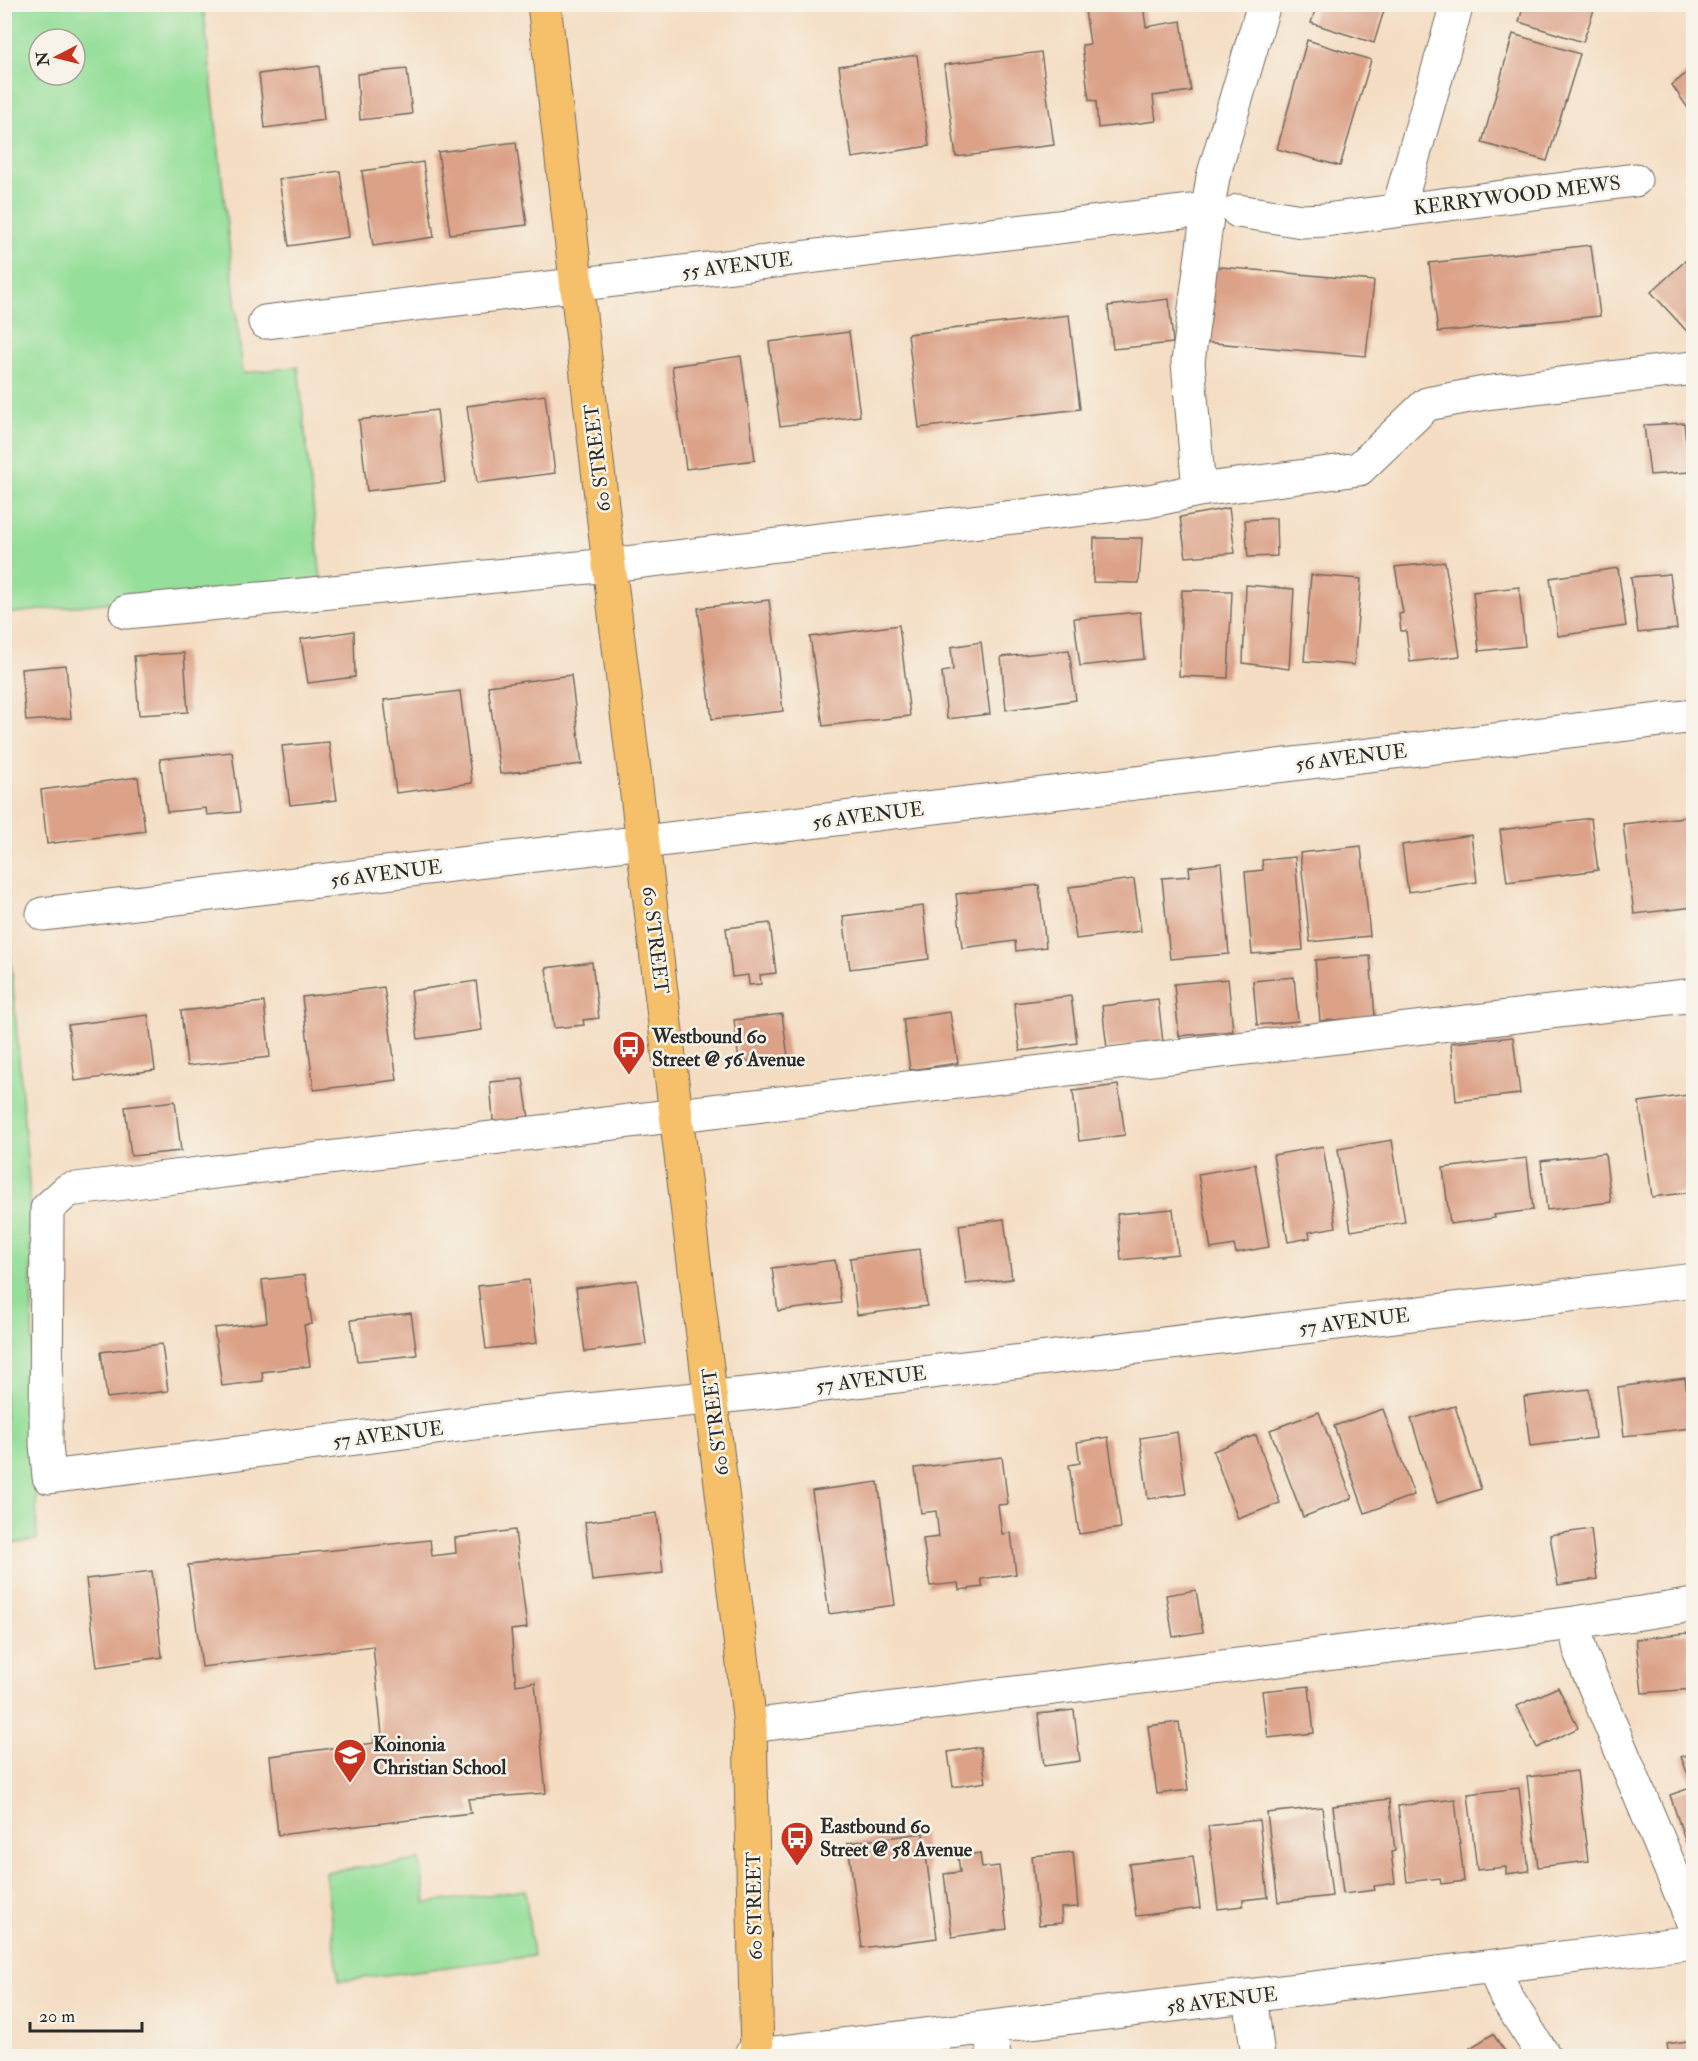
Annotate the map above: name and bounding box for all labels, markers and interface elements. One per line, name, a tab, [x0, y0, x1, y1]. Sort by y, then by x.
north arrow	[27, 27, 87, 87]
text: N	[32, 50, 54, 68]
street label: KERRYWOOD MEWS	[1412, 170, 1622, 221]
street label: 55 AVENUE	[681, 246, 794, 285]
street label: 60 STREET	[578, 402, 617, 513]
street label: 56 AVENUE	[1294, 738, 1408, 777]
street label: 56 AVENUE	[811, 796, 925, 835]
street label: 56 AVENUE	[329, 854, 443, 893]
street label: 60 STREET	[636, 885, 675, 996]
place label: Westbound 60 Street @ 56 Avenue	[651, 1024, 805, 1072]
bus stop icon: Westbound 60 Street @ 56 Avenue	[611, 1029, 647, 1076]
street label: 57 AVENUE	[1297, 1302, 1411, 1341]
street label: 57 AVENUE	[814, 1360, 928, 1399]
street label: 60 STREET	[696, 1366, 735, 1477]
street label: 57 AVENUE	[331, 1415, 445, 1454]
place label: Koinonia Christian School	[373, 1732, 507, 1780]
school or university icon: Koinonia Christian School	[332, 1737, 368, 1784]
place label: Eastbound 60 Street @ 58 Avenue	[820, 1814, 973, 1862]
bus stop icon: Eastbound 60 Street @ 58 Avenue	[779, 1820, 815, 1867]
street label: 60 STREET	[741, 1851, 768, 1960]
street label: 58 AVENUE	[1165, 1981, 1279, 2020]
scale bar	[30, 1995, 142, 2033]
text: 20 m	[39, 2005, 75, 2028]

